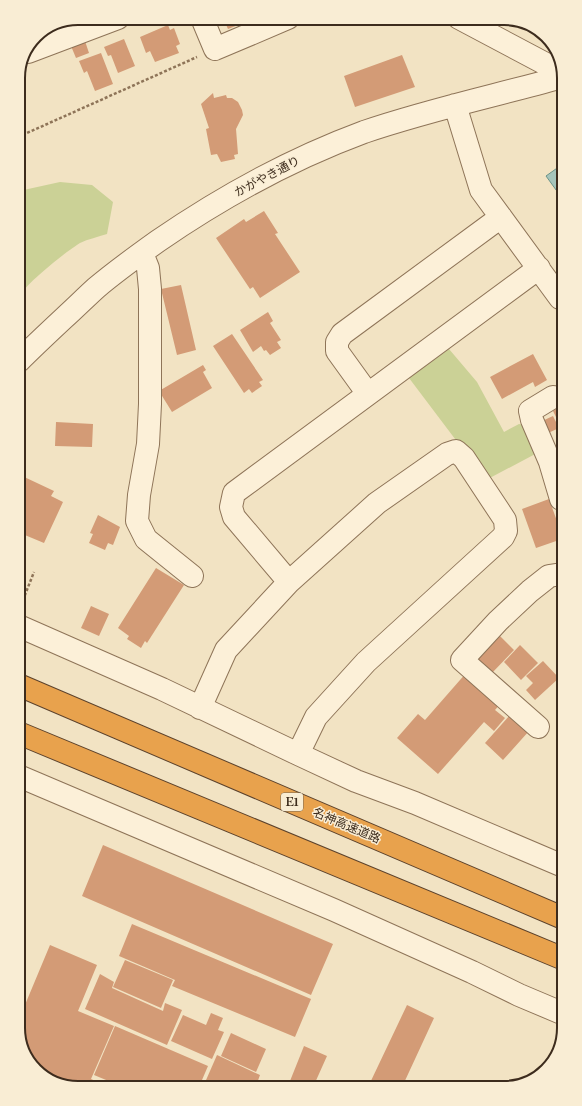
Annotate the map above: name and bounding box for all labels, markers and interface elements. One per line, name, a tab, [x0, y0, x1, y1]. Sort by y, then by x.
street label: かがやき通り	[232, 152, 302, 200]
road number: E1	[281, 793, 303, 811]
street label: 名神高速道路	[311, 804, 383, 846]

